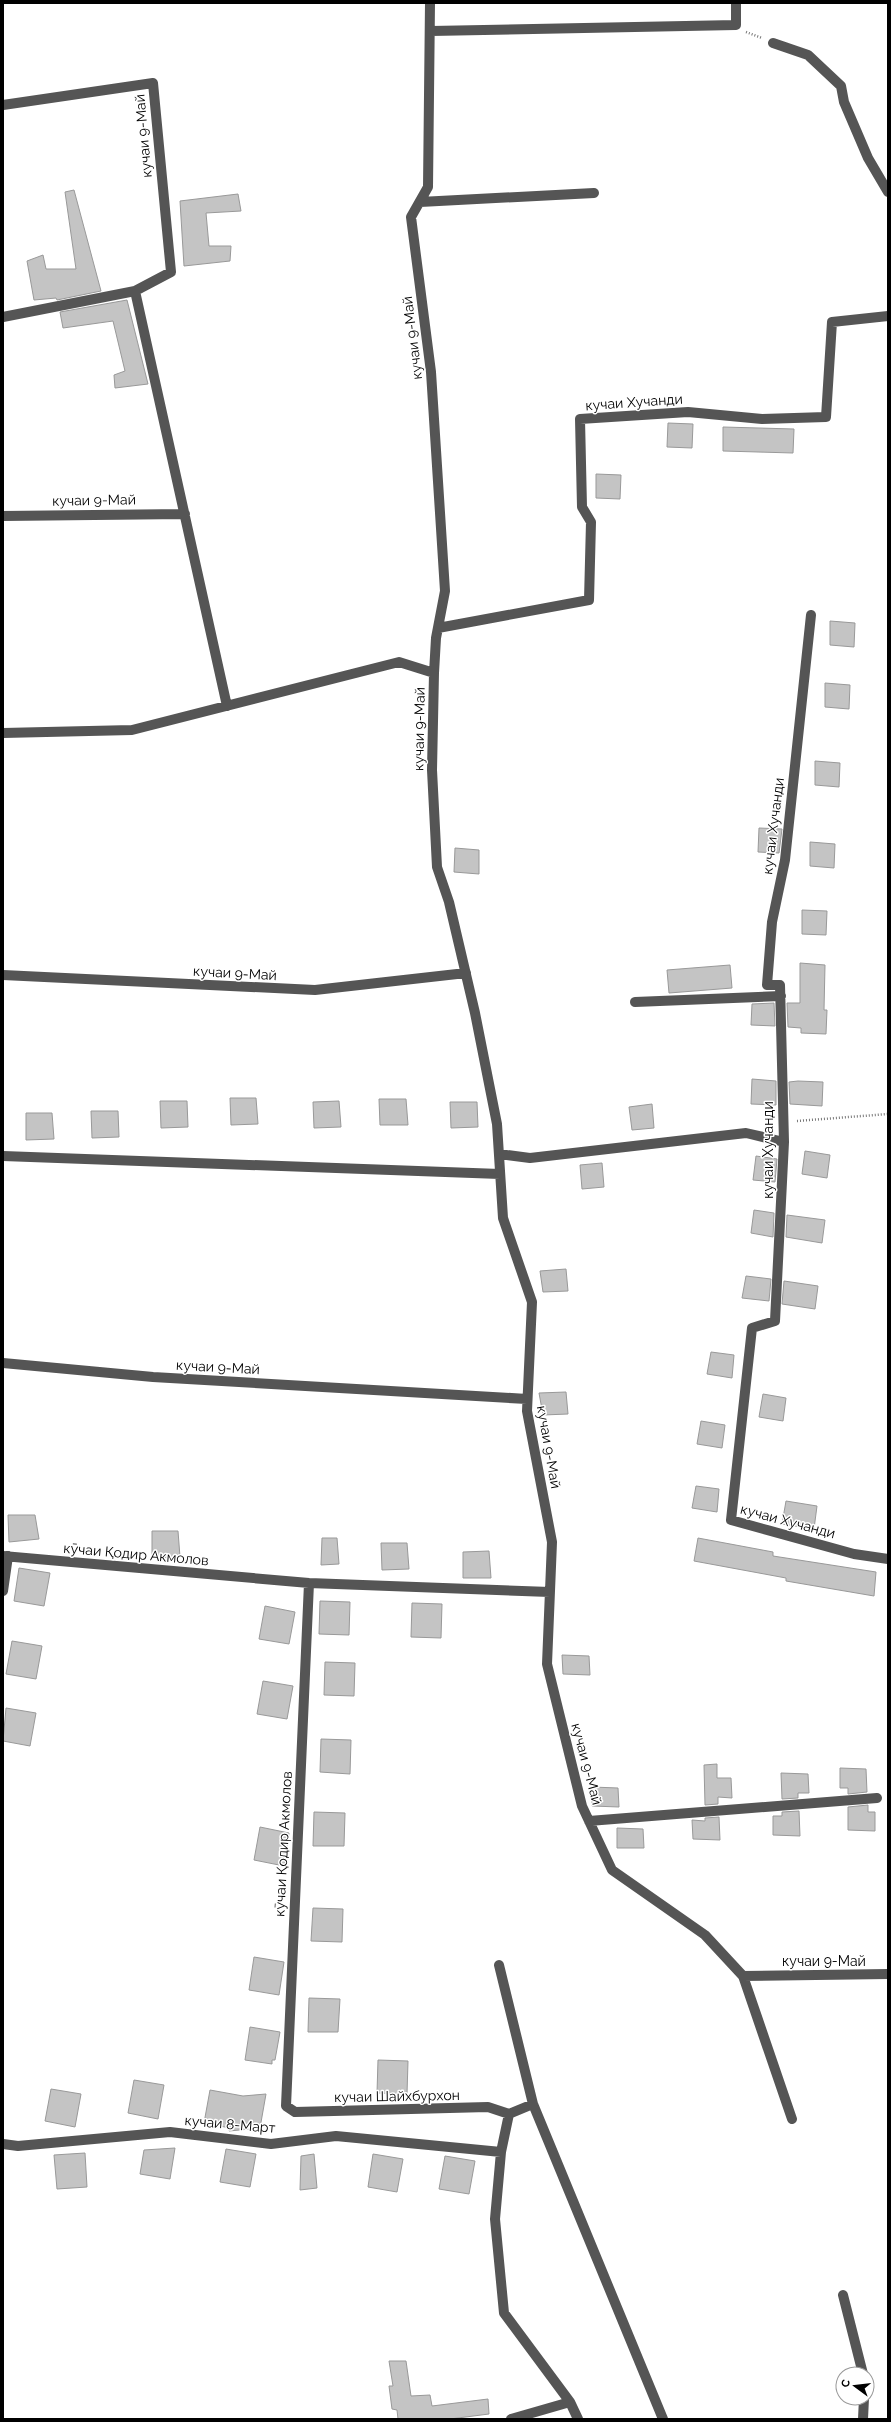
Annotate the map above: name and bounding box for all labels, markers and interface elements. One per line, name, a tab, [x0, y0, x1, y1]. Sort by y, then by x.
street label: кучаи 9-Май	[131, 94, 155, 178]
street label: кучаи 9-Май	[399, 295, 425, 381]
street label: кучаи Хучанди	[585, 391, 683, 413]
street label: кучаи 9-Май	[52, 491, 136, 509]
street label: кучаи 9-Май	[410, 687, 428, 771]
street label: кучаи Хучанди	[759, 777, 787, 875]
street label: кучаи 9-Май	[193, 963, 277, 983]
street label: кучаи Хучанди	[760, 1101, 776, 1199]
street label: кучаи 9-Май	[176, 1357, 260, 1377]
street label: кучаи 9-Май	[534, 1404, 564, 1490]
street label: кучаи Хучанди	[739, 1501, 837, 1541]
street label: кӯчаи Қодир Акмолов	[63, 1540, 209, 1568]
street label: кучаи 9-Май	[568, 1721, 606, 1807]
street label: кӯчаи Қодир Акмолов	[271, 1771, 295, 1917]
street label: кучаи 9-Май	[782, 1953, 866, 1969]
street label: кучаи Шайхбурхон	[334, 2087, 460, 2105]
street label: кучаи 8-Март	[184, 2112, 276, 2136]
north arrow	[835, 2366, 875, 2406]
text: С	[839, 2378, 853, 2389]

